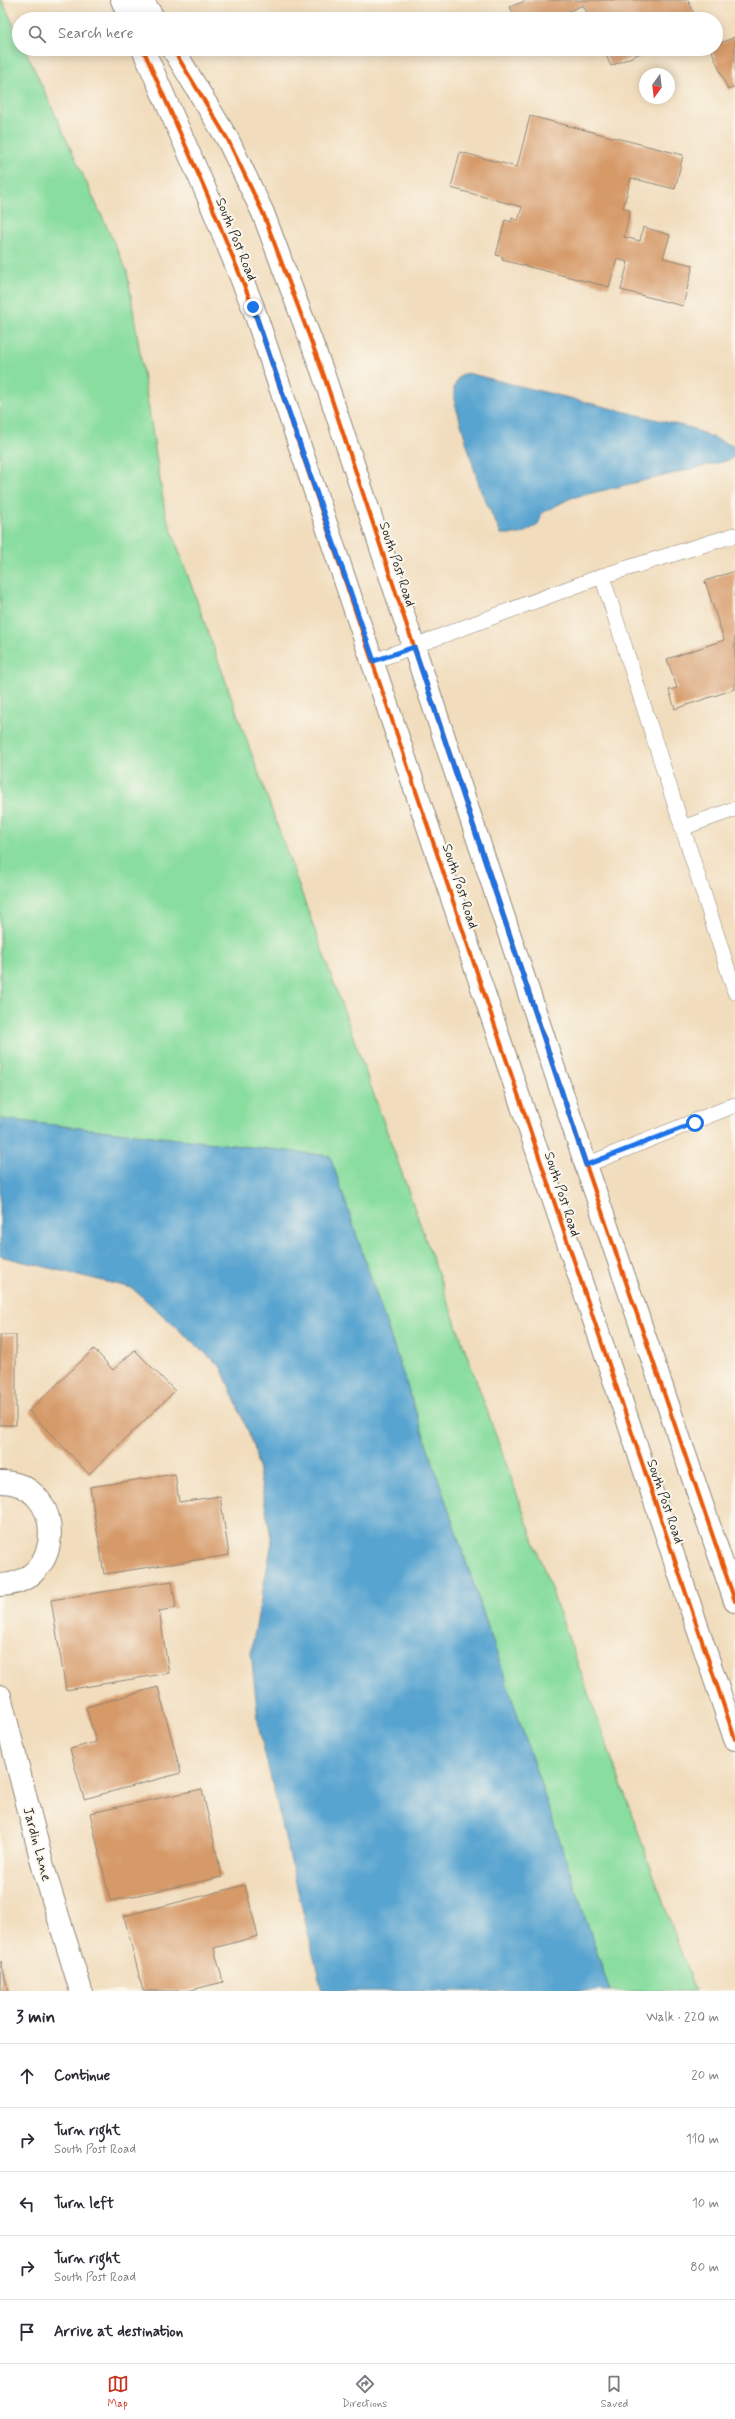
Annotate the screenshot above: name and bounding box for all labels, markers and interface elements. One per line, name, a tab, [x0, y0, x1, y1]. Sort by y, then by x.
search box	[12, 12, 723, 56]
icon: search	[26, 23, 48, 45]
text: Search here	[58, 24, 134, 44]
north arrow	[639, 68, 675, 104]
street label: South Post Road	[211, 195, 261, 284]
route end	[244, 298, 262, 316]
street label: South Post Road	[375, 520, 419, 609]
street label: South Post Road	[438, 842, 482, 931]
route start	[686, 1114, 704, 1132]
street label: South Post Road	[540, 1150, 584, 1239]
street label: South Post Road	[642, 1457, 688, 1546]
street label: Jardin Lane	[19, 1805, 56, 1883]
text: 3 min	[16, 2006, 55, 2028]
text: Walk · 220 m	[646, 2009, 719, 2026]
icon: ahead	[16, 2065, 38, 2087]
text: Continue	[54, 2066, 110, 2086]
text: 20 m	[691, 2067, 719, 2084]
text: Turn right	[54, 2121, 121, 2141]
icon: right	[16, 2129, 38, 2151]
text: 110 m	[686, 2131, 719, 2148]
text: South Post Road	[54, 2141, 136, 2158]
icon: left	[16, 2193, 38, 2215]
text: Turn left	[54, 2194, 114, 2214]
text: 10 m	[692, 2195, 719, 2212]
text: Turn right	[54, 2249, 121, 2269]
icon: right	[16, 2257, 38, 2279]
text: 80 m	[690, 2259, 719, 2276]
text: South Post Road	[54, 2269, 136, 2286]
icon: arrive	[16, 2321, 38, 2343]
text: Arrive at destination	[54, 2322, 183, 2342]
tab: Map	[107, 2373, 129, 2411]
tab: Directions	[342, 2373, 387, 2411]
tab: Saved	[601, 2373, 628, 2411]

